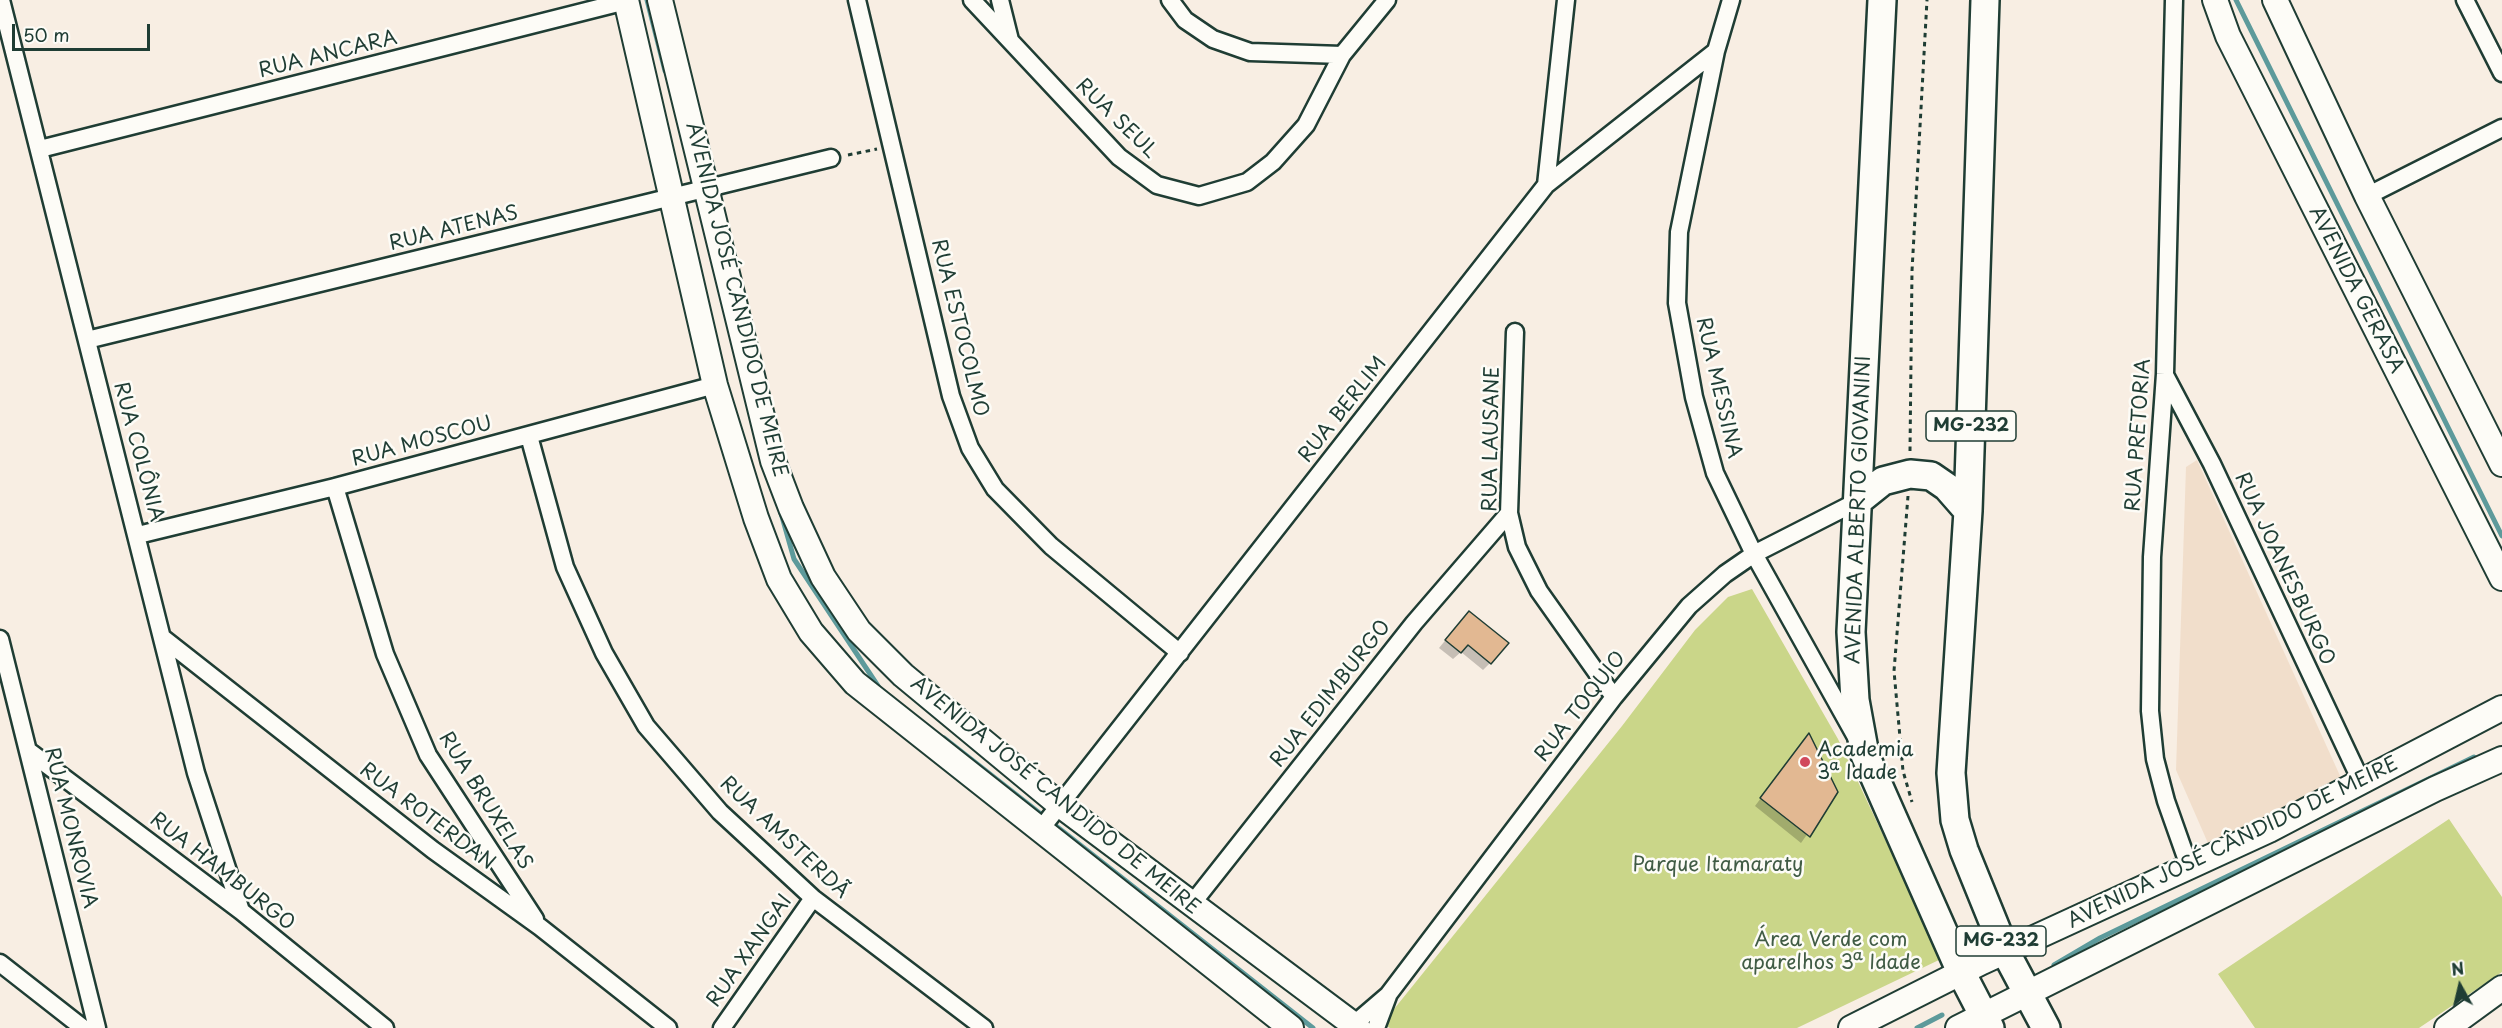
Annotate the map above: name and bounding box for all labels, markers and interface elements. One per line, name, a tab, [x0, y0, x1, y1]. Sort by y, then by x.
scale bar	[15, 12, 153, 50]
text: 50 m	[23, 21, 70, 48]
street label: RUA ANCARA	[256, 26, 400, 84]
street label: RUA SEUL	[1070, 74, 1162, 164]
street label: AVENIDA JOSÉ CANDIDO DE MEIRE	[680, 120, 792, 480]
street label: RUA ATENAS	[387, 201, 521, 257]
street label: AVENIDA GERASA	[2304, 203, 2408, 377]
street label: RUA ESTOCOLMO	[925, 237, 993, 419]
street label: RUA MESSINA	[1690, 315, 1746, 461]
street label: RUA BERLIM	[1294, 352, 1392, 468]
street label: AVENIDA ALBERTO GIOVANINI	[1842, 355, 1876, 665]
street label: RUA PRETORIA	[2122, 358, 2156, 512]
street label: RUA LAUSANE	[1479, 366, 1505, 512]
street label: RUA COLÔNIA	[108, 380, 168, 524]
road number: MG-232	[1926, 411, 2016, 441]
street label: RUA MOSCOU	[349, 412, 495, 472]
street label: RUA JOANESBURGO	[2229, 469, 2339, 669]
street label: RUA EDIMBURGO	[1266, 616, 1396, 772]
street label: RUA TOQUIO	[1530, 647, 1632, 767]
street label: AVENIDA JOSÉ CANDIDO DE MEIRE	[906, 672, 1204, 920]
street label: RUA BRUXELAS	[433, 728, 537, 874]
place label: Academia 3ª Idade	[1817, 738, 1914, 785]
street label: RUA MONROVIA	[38, 745, 102, 911]
street label: AVENIDA JOSÉ CÂNDIDO DE MEIRE	[2064, 752, 2402, 934]
marker: Academia 3ª Idade	[1798, 755, 1812, 769]
street label: RUA ROTERDAN	[355, 758, 499, 876]
street label: RUA AMSTERDÃ	[714, 772, 854, 904]
street label: RUA HAMBURGO	[145, 808, 299, 936]
park label: Parque Itamaraty	[1633, 853, 1803, 877]
street label: RUA XANGAI	[702, 890, 798, 1012]
road number: MG-232	[1956, 926, 2046, 956]
park label: Área Verde com aparelhos 3ª Idade	[1741, 928, 1921, 975]
text: N	[2450, 955, 2465, 981]
north arrow	[2430, 956, 2490, 1016]

